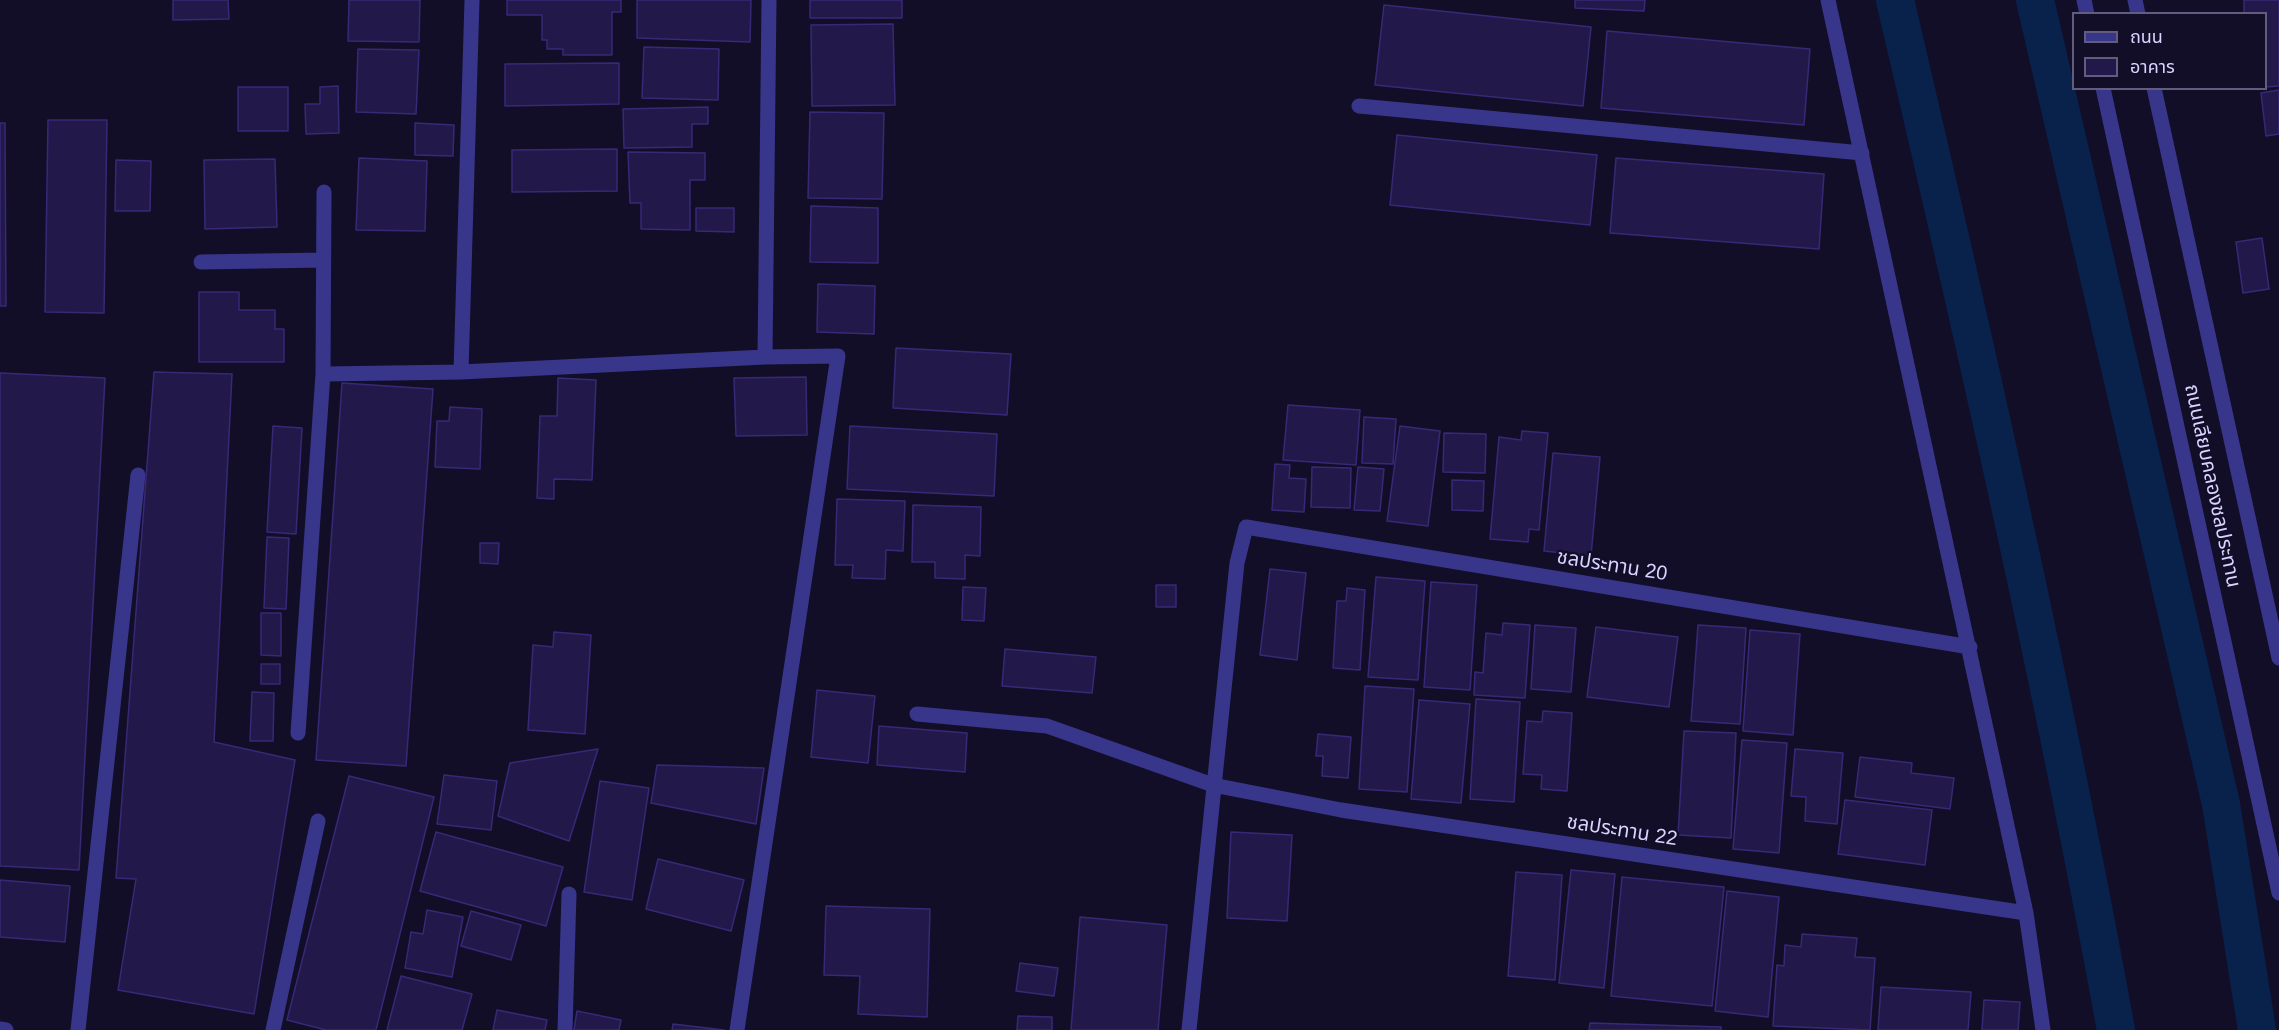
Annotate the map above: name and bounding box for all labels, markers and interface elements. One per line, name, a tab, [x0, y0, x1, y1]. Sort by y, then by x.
legend	[2072, 12, 2267, 90]
text: ถนน	[2130, 27, 2163, 47]
text: อาคาร	[2130, 57, 2175, 77]
street label: ถนนเลียบคลองชลประทาน	[2179, 382, 2245, 590]
street label: ชลประทาน 20	[1555, 545, 1669, 587]
street label: ชลประทาน 22	[1565, 810, 1679, 852]

